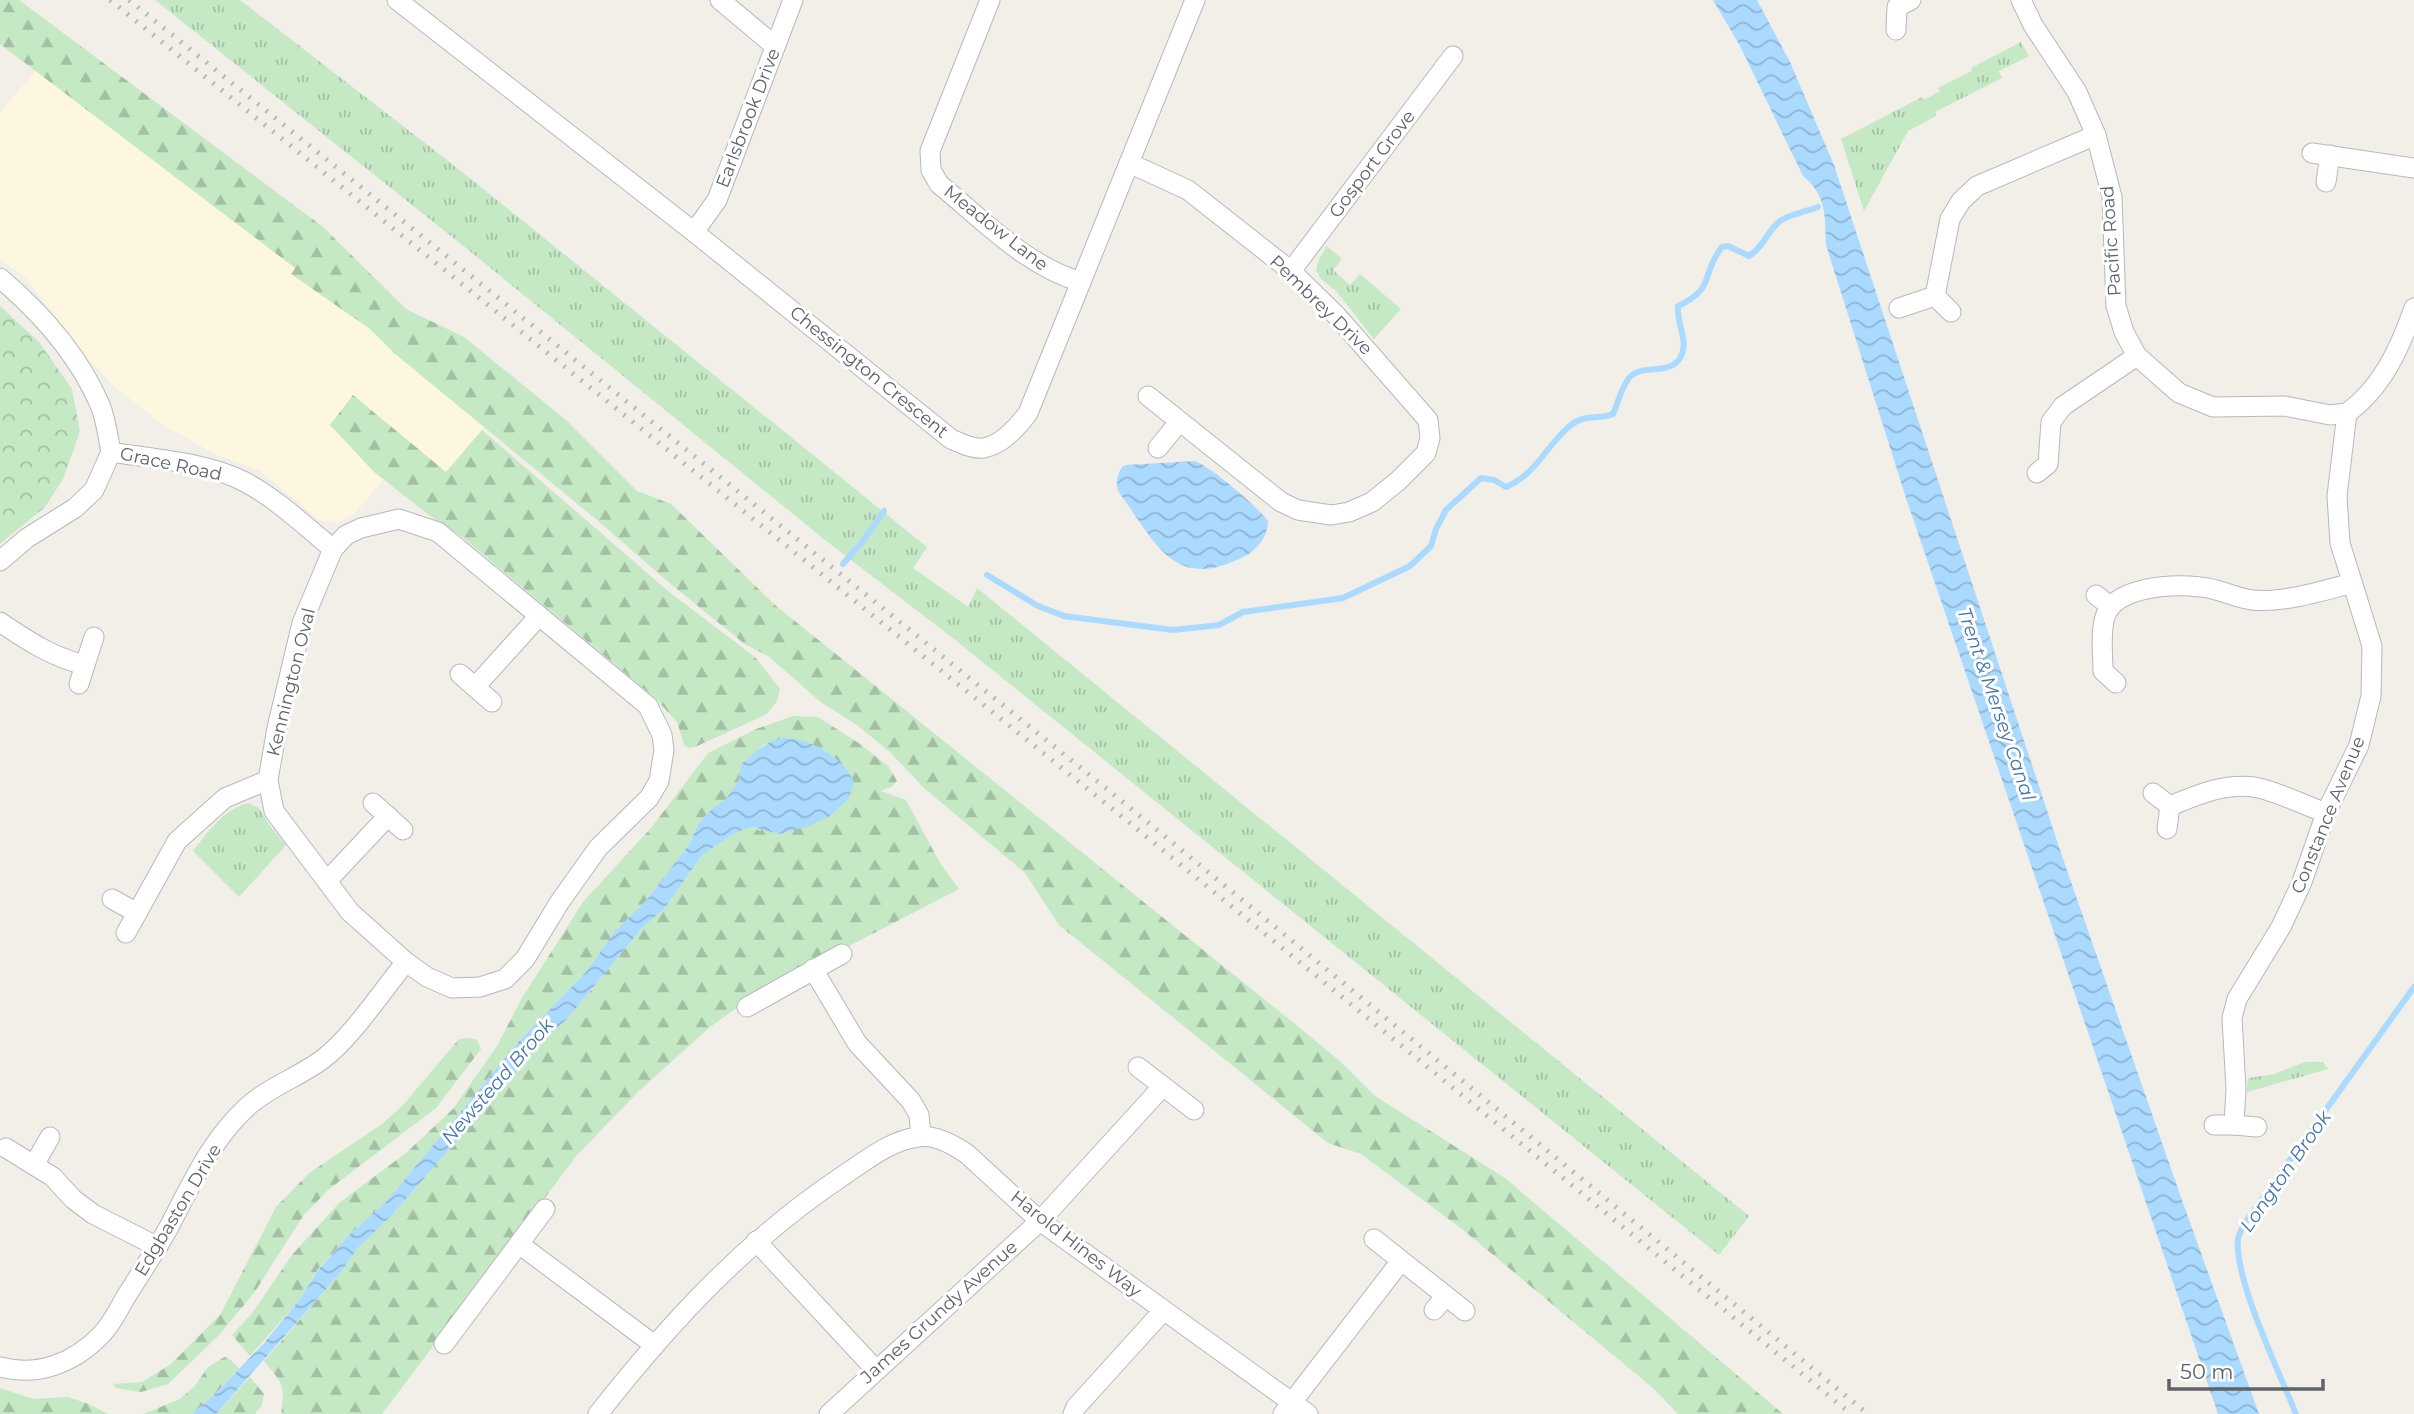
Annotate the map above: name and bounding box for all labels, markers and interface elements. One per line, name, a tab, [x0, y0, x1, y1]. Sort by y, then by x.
street label: Earlsbrook Drive	[711, 45, 785, 191]
street label: Gosport Grove	[1324, 106, 1420, 222]
street label: Meadow Lane	[939, 180, 1053, 276]
street label: Pacific Road	[2096, 185, 2126, 297]
street label: Pembrey Drive	[1265, 250, 1377, 360]
street label: Chessington Crescent	[785, 301, 953, 443]
street label: Grace Road	[118, 442, 224, 486]
water label: Trent & Mersey Canal	[1953, 605, 2041, 805]
street label: Kennington Oval	[262, 606, 320, 758]
street label: Constance Avenue	[2286, 733, 2370, 897]
water label: Newstead Brook	[437, 1013, 559, 1149]
water label: Longton Brook	[2235, 1106, 2336, 1236]
street label: Edgbaston Drive	[130, 1140, 226, 1280]
street label: Harold Hines Way	[1006, 1186, 1146, 1302]
street label: James Grundy Avenue	[855, 1236, 1022, 1389]
scale bar	[2169, 1348, 2323, 1392]
text: 50 m	[2180, 1359, 2234, 1384]

